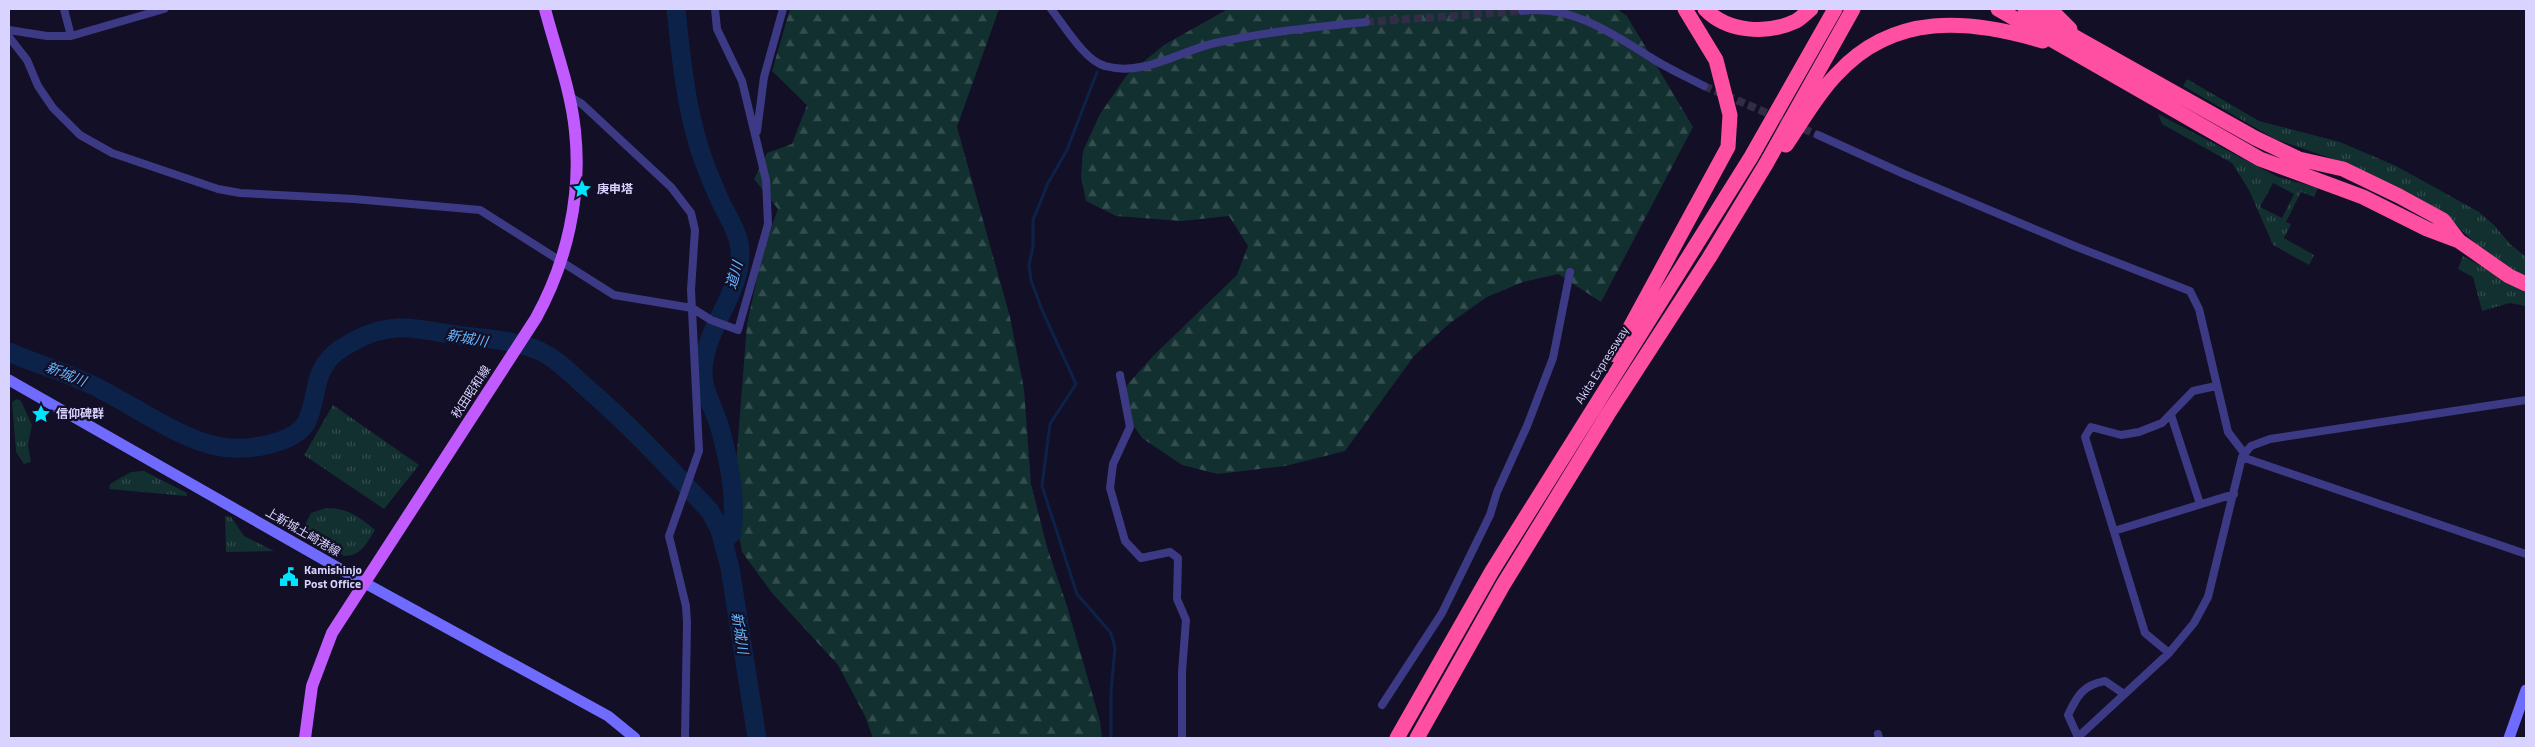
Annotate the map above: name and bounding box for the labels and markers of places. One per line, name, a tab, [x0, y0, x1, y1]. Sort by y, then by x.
place icon: 庚申塔	[571, 178, 593, 200]
place label: 庚申塔	[597, 179, 633, 198]
place icon: 信仰碑群	[30, 403, 52, 425]
place label: 信仰碑群	[56, 404, 104, 423]
place label: Kamishinjo Post Office	[304, 560, 362, 593]
public building icon: Kamishinjo Post Office	[278, 566, 300, 588]

